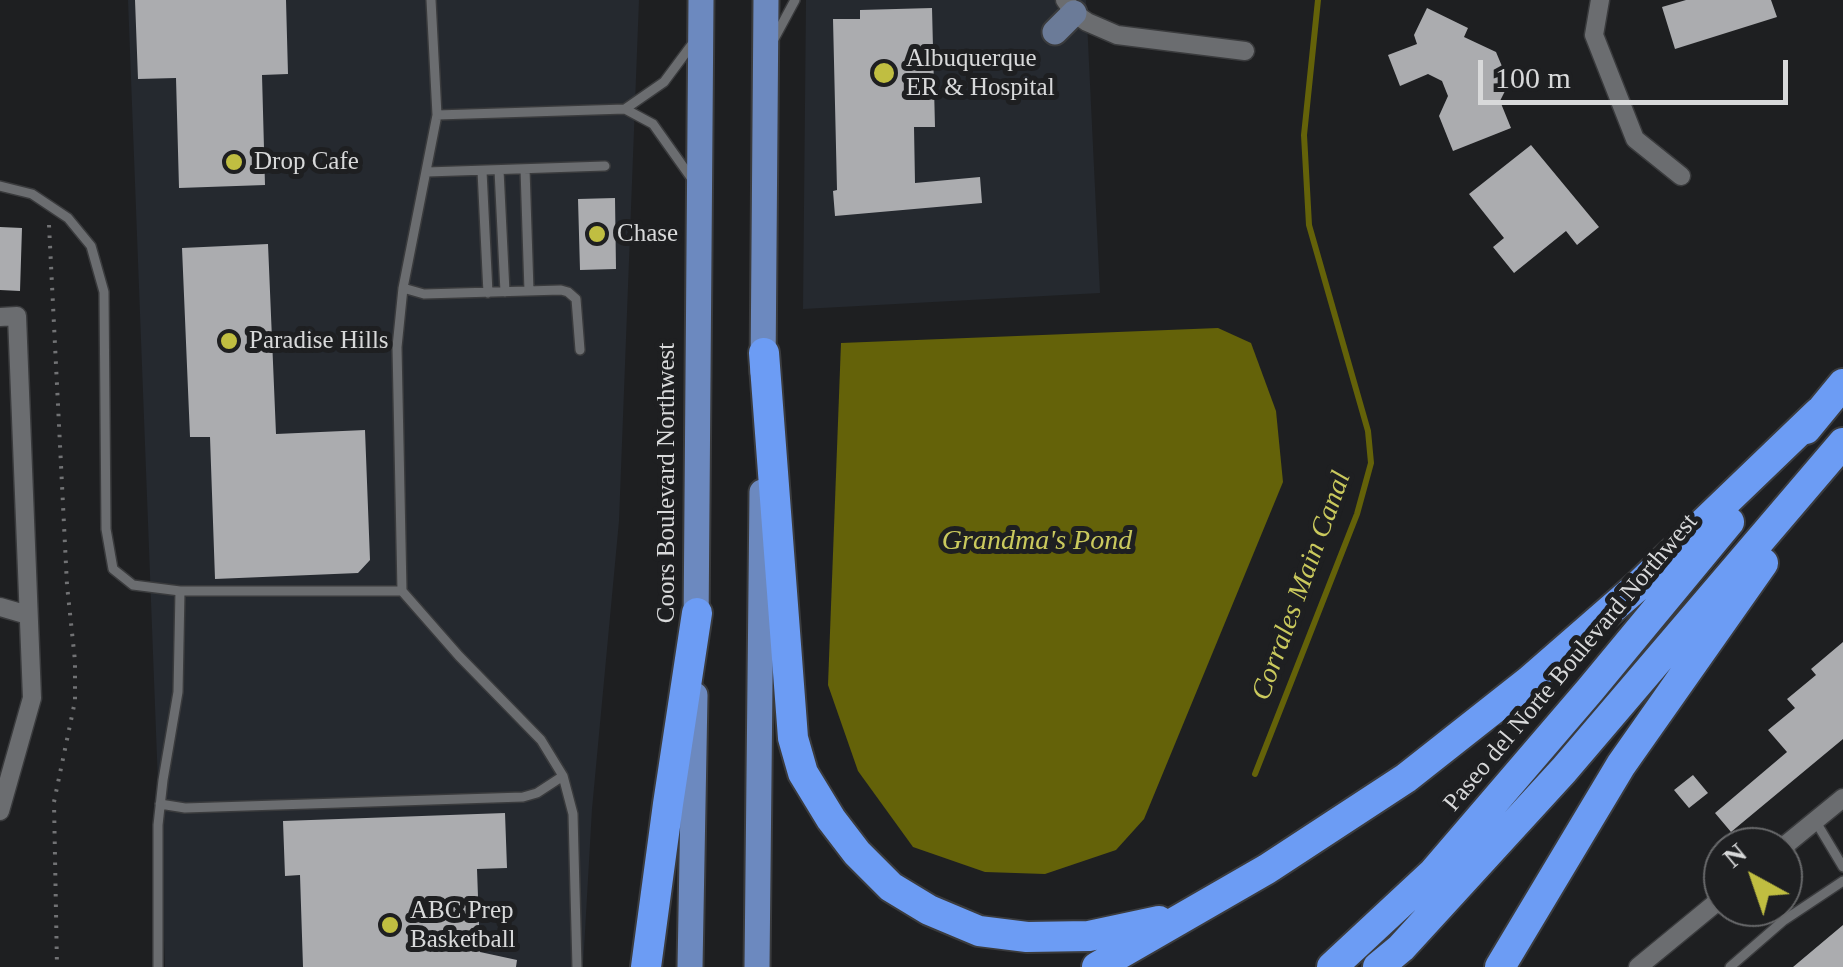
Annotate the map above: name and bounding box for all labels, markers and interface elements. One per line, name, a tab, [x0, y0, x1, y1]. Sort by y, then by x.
scale bar	[1483, 40, 1793, 102]
place label: Albuquerque ER & Hospital	[906, 44, 1055, 103]
marker: Albuquerque ER & Hospital	[871, 60, 897, 86]
text: 100 m	[1495, 61, 1571, 94]
place label: Drop Cafe	[254, 147, 359, 177]
marker: Drop Cafe	[223, 151, 245, 173]
place label: Chase	[617, 219, 678, 249]
marker: Chase	[586, 223, 608, 245]
place label: Paradise Hills	[249, 326, 389, 356]
marker: Paradise Hills	[218, 330, 240, 352]
street label: Coors Boulevard Northwest	[652, 343, 682, 623]
water label: Corrales Main Canal	[1245, 467, 1359, 705]
street label: Paseo del Norte Boulevard Northwest	[1438, 508, 1704, 818]
water label: Grandma's Pond	[942, 525, 1132, 559]
north arrow	[1703, 827, 1803, 927]
text: N	[1717, 837, 1752, 874]
place label: ABC Prep Basketball	[410, 896, 516, 955]
marker: ABC Prep Basketball	[379, 914, 401, 936]

